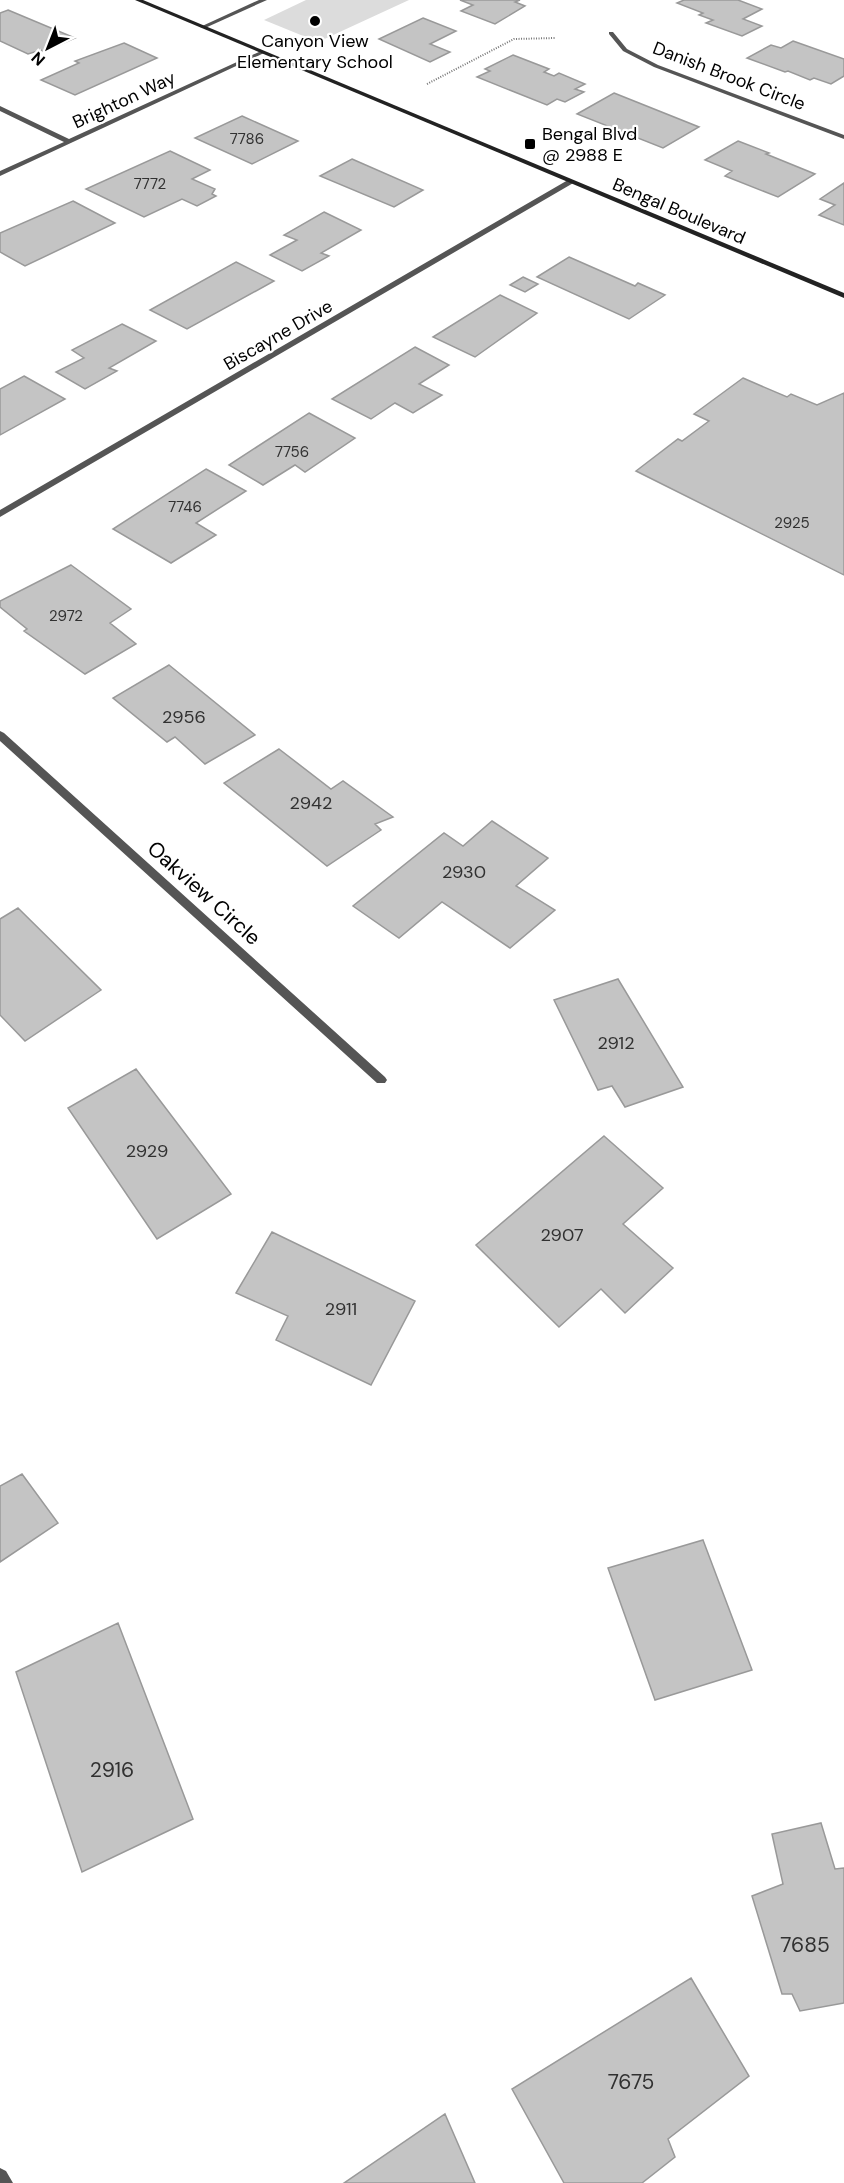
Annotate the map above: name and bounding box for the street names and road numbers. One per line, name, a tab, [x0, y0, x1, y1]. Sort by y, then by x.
street label: Danish Brook Circle	[649, 36, 809, 116]
street label: Brighton Way	[69, 66, 179, 134]
street label: Bengal Boulevard	[609, 172, 749, 250]
street label: Biscayne Drive	[219, 294, 337, 376]
street label: Oakview Circle	[141, 835, 267, 951]

